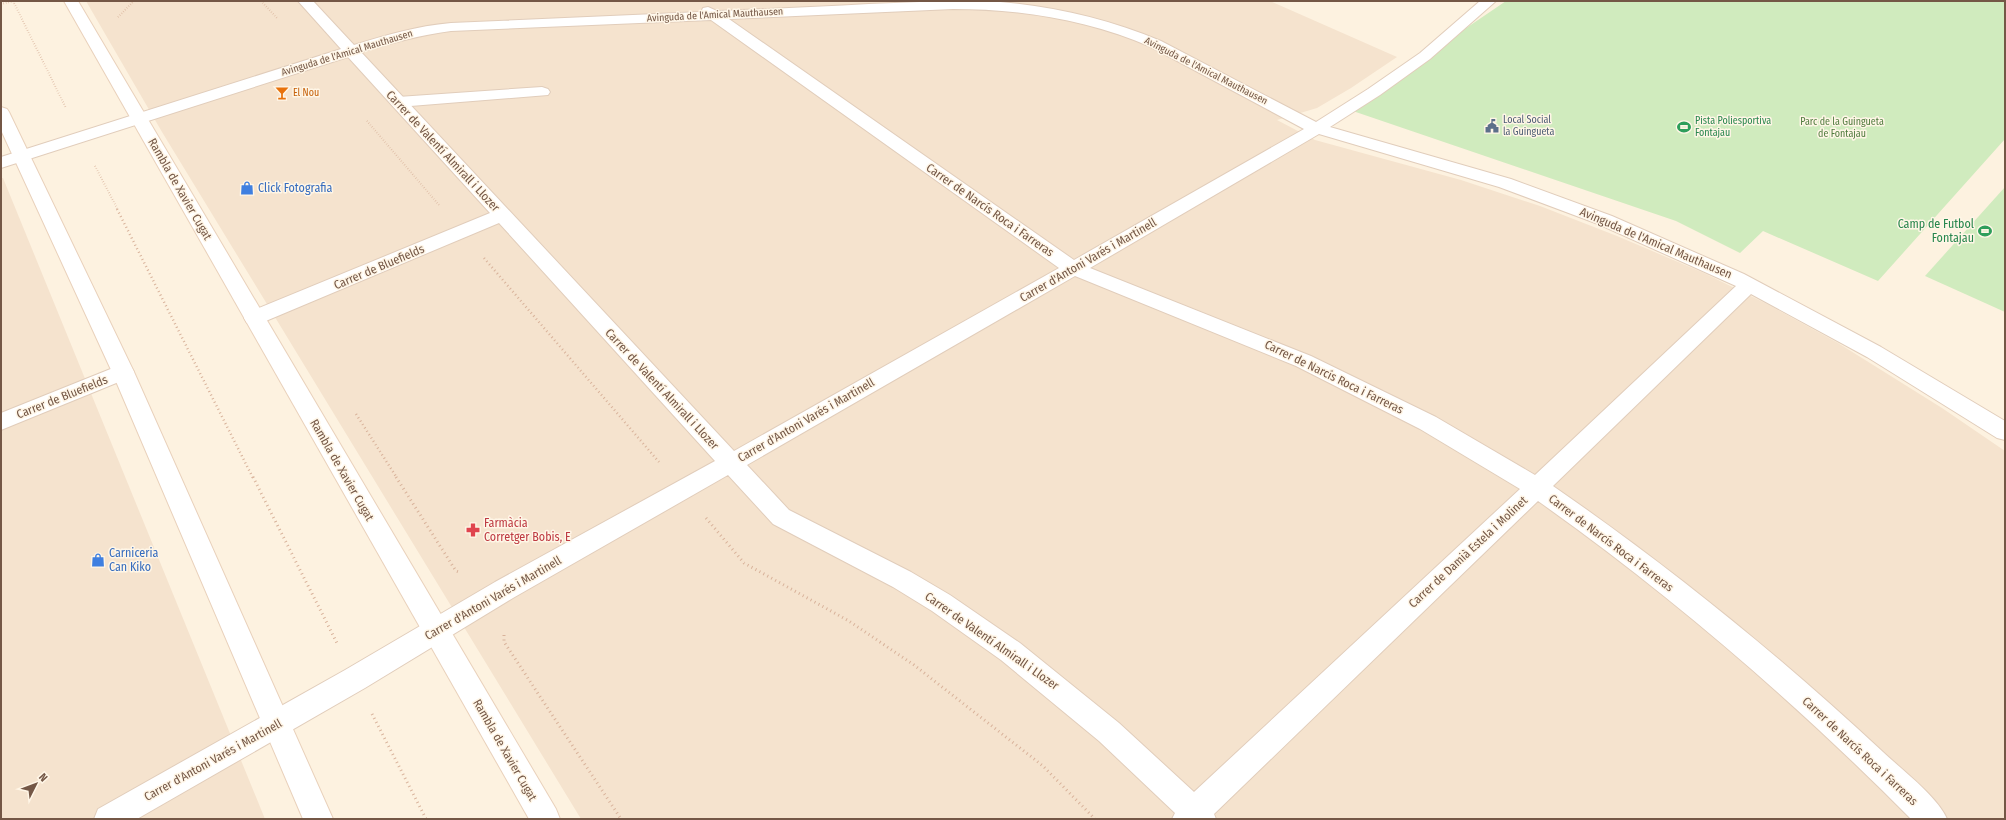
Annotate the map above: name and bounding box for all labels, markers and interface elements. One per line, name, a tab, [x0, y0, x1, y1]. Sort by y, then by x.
street label: Avinguda de l'Amical Mauthausen	[646, 5, 784, 25]
street label: Avinguda de l'Amical Mauthausen	[280, 27, 414, 79]
street label: Avinguda de l'Amical Mauthausen	[1142, 35, 1270, 107]
bar icon: El Nou	[274, 85, 290, 101]
place label: El Nou	[293, 87, 319, 99]
street label: Carrer de Valentí Almirall i Llozer	[383, 88, 503, 215]
place label: Local Social la Guingueta	[1503, 114, 1555, 138]
place label: Pista Poliesportiva Fontajau	[1695, 115, 1771, 139]
park label: Parc de la Guingueta de Fontajau	[1800, 116, 1884, 140]
public building icon: Local Social la Guingueta	[1484, 118, 1500, 134]
sports icon: Pista Poliesportiva Fontajau	[1676, 119, 1692, 135]
street label: Rambla de Xavier Cugat	[145, 136, 215, 242]
street label: Carrer de Narcís Roca i Farreras	[924, 161, 1056, 259]
shop icon: Click Fotografia	[239, 180, 255, 196]
place label: Click Fotografia	[258, 181, 333, 195]
street label: Avinguda de l'Amical Mauthausen	[1578, 205, 1734, 281]
street label: Carrer d'Antoni Varés i Martinell	[1017, 215, 1159, 305]
place label: Camp de Futbol Fontajau	[1898, 217, 1974, 245]
sports icon: Camp de Futbol Fontajau	[1977, 223, 1993, 239]
street label: Carrer de Bluefields	[332, 242, 426, 292]
street label: Carrer de Valentí Almirall i Llozer	[602, 326, 722, 453]
street label: Carrer de Narcís Roca i Farreras	[1262, 337, 1406, 417]
street label: Carrer de Bluefields	[14, 372, 110, 422]
street label: Carrer d'Antoni Varés i Martinell	[735, 375, 877, 465]
street label: Rambla de Xavier Cugat	[307, 417, 377, 523]
street label: Carrer de Narcís Roca i Farreras	[1546, 492, 1676, 594]
street label: Carrer de Damià Estela i Molinet	[1406, 493, 1530, 611]
place label: Farmàcia Corretger Bobis, E	[484, 516, 571, 544]
pharmacy icon: Farmàcia Corretger Bobis, E	[465, 522, 481, 538]
place label: Carniceria Can Kiko	[109, 546, 158, 574]
shop icon: Carniceria Can Kiko	[90, 552, 106, 568]
street label: Carrer d'Antoni Varés i Martinell	[422, 553, 564, 643]
street label: Carrer de Valentí Almirall i Llozer	[922, 589, 1062, 693]
street label: Carrer de Narcís Roca i Farreras	[1799, 694, 1921, 808]
street label: Rambla de Xavier Cugat	[470, 697, 540, 803]
street label: Carrer d'Antoni Varés i Martinell	[142, 716, 284, 804]
north arrow	[16, 764, 56, 804]
text: N	[36, 771, 50, 784]

